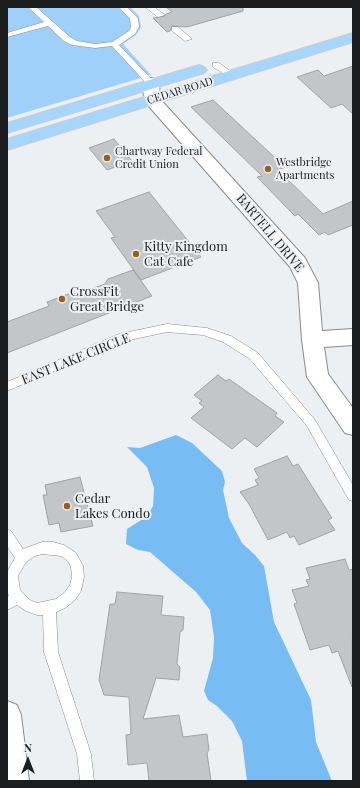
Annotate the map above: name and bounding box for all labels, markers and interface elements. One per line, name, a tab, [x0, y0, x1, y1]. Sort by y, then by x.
street label: CEDAR ROAD	[145, 75, 215, 107]
place label: Chartway Federal Credit Union	[115, 145, 202, 171]
marker: Chartway Federal Credit Union	[102, 153, 112, 163]
place label: Westbridge Apartments	[276, 156, 334, 182]
marker: Westbridge Apartments	[263, 164, 273, 174]
street label: BARTELL DRIVE	[233, 191, 307, 275]
place label: Kitty Kingdom Cat Cafe	[144, 239, 228, 270]
marker: Kitty Kingdom Cat Cafe	[131, 249, 141, 259]
place label: CrossFit Great Bridge	[70, 284, 144, 315]
marker: CrossFit Great Bridge	[57, 294, 67, 304]
street label: EAST LAKE CIRCLE	[19, 330, 133, 388]
place label: Cedar Lakes Condo	[75, 491, 150, 522]
marker: Cedar Lakes Condo	[62, 501, 72, 511]
north arrow	[8, 740, 48, 780]
text: N	[24, 740, 32, 755]

